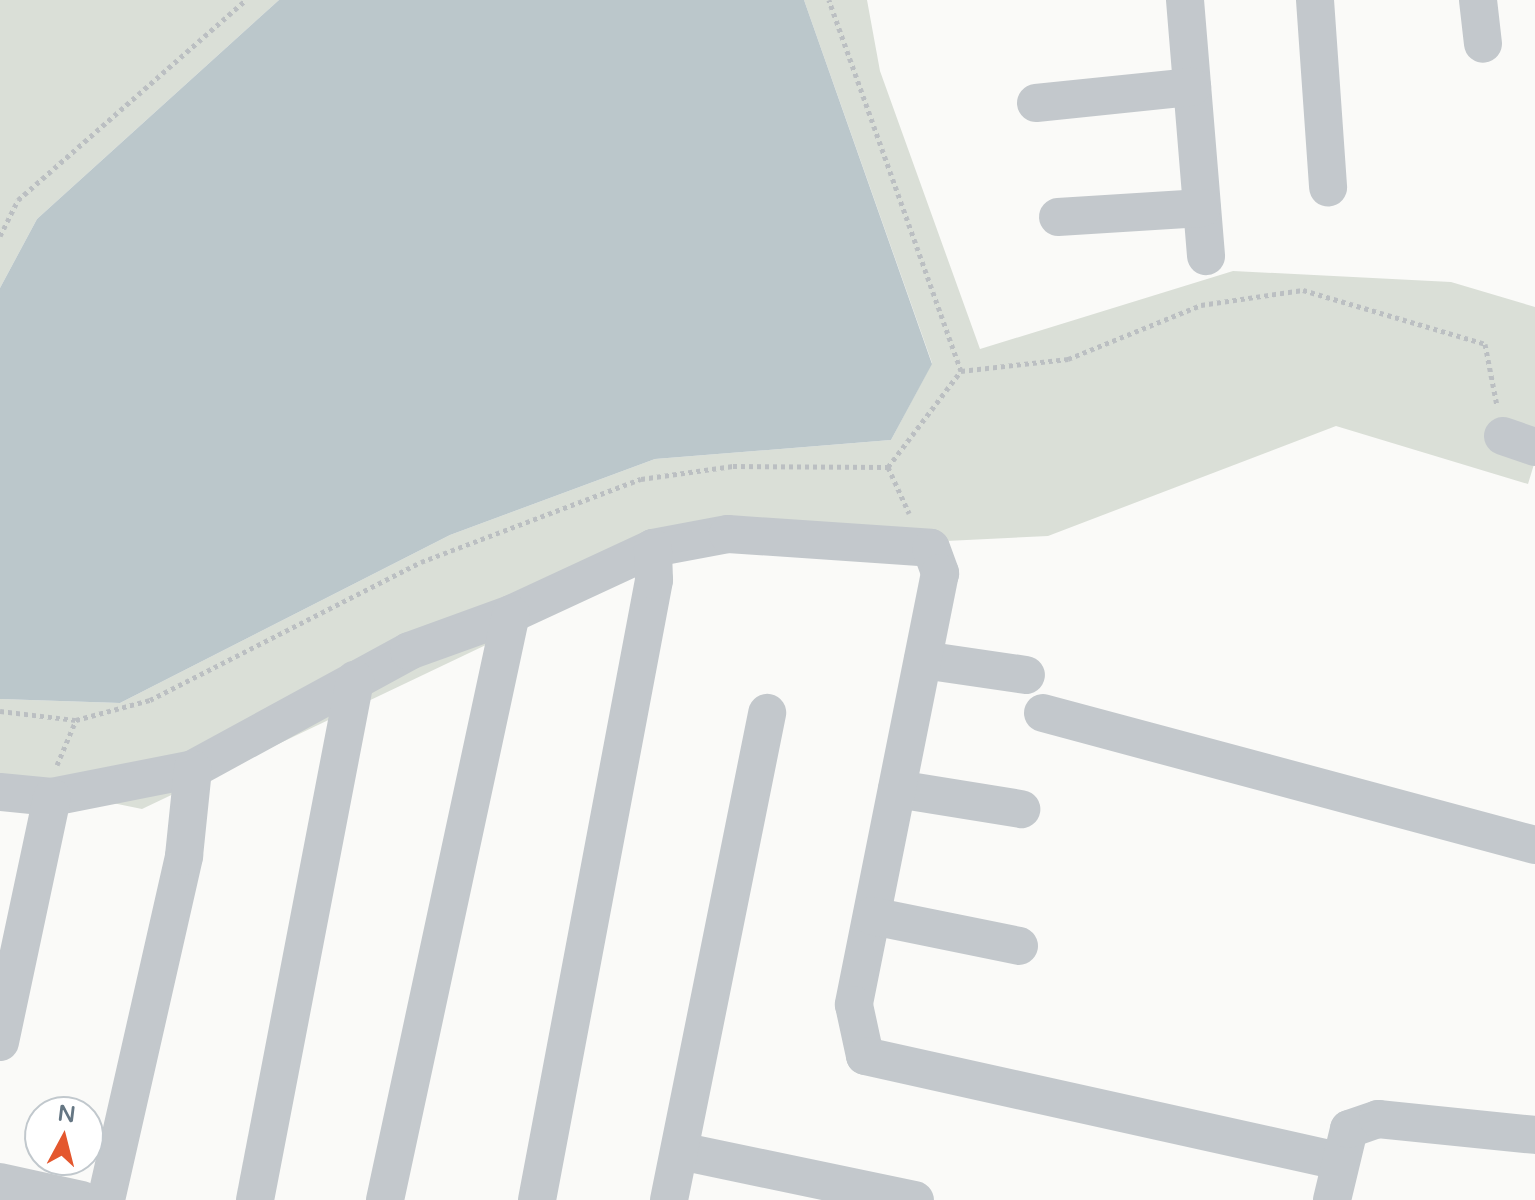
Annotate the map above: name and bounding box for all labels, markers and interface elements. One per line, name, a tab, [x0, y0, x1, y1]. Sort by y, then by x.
north arrow	[24, 1096, 104, 1176]
text: N	[56, 1100, 77, 1128]

